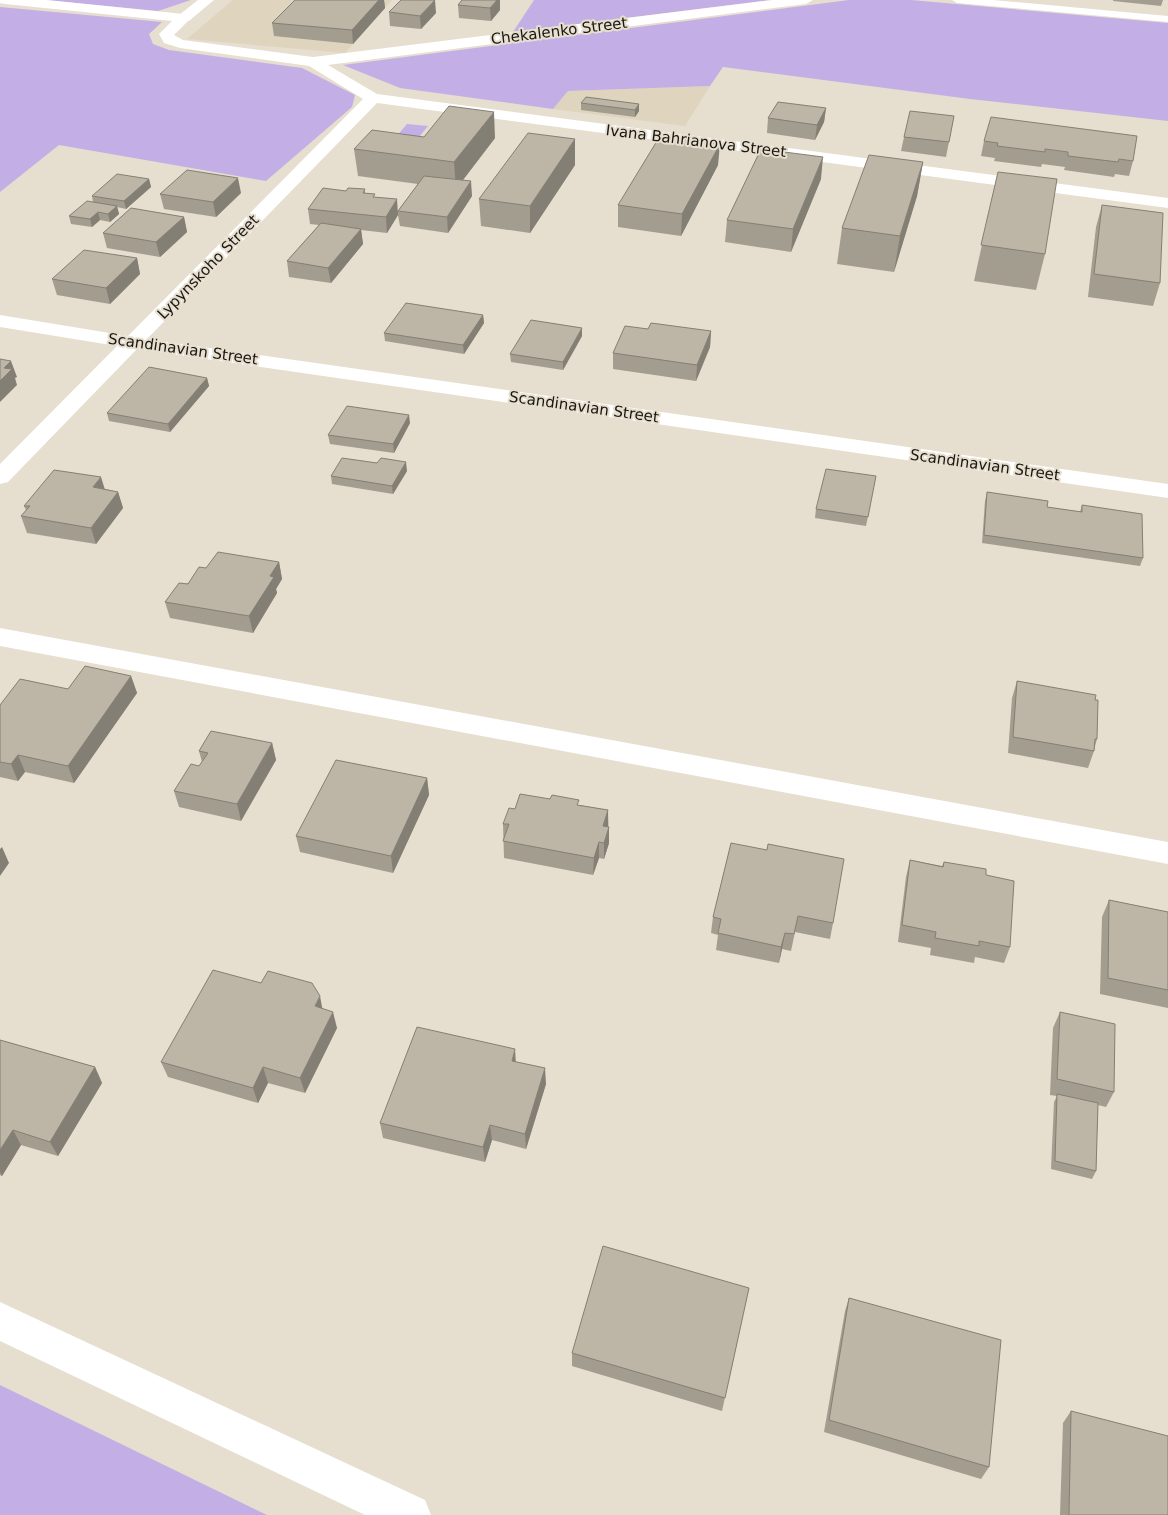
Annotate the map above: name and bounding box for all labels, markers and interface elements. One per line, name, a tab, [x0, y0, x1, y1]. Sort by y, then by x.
street label: Chekalenko Street	[490, 14, 628, 48]
street label: Ivana Bahrianova Street	[605, 121, 787, 161]
street label: Lypynskoho Street	[154, 211, 262, 323]
street label: Scandinavian Street	[107, 330, 259, 368]
street label: Scandinavian Street	[508, 388, 660, 426]
street label: Scandinavian Street	[909, 446, 1061, 484]

